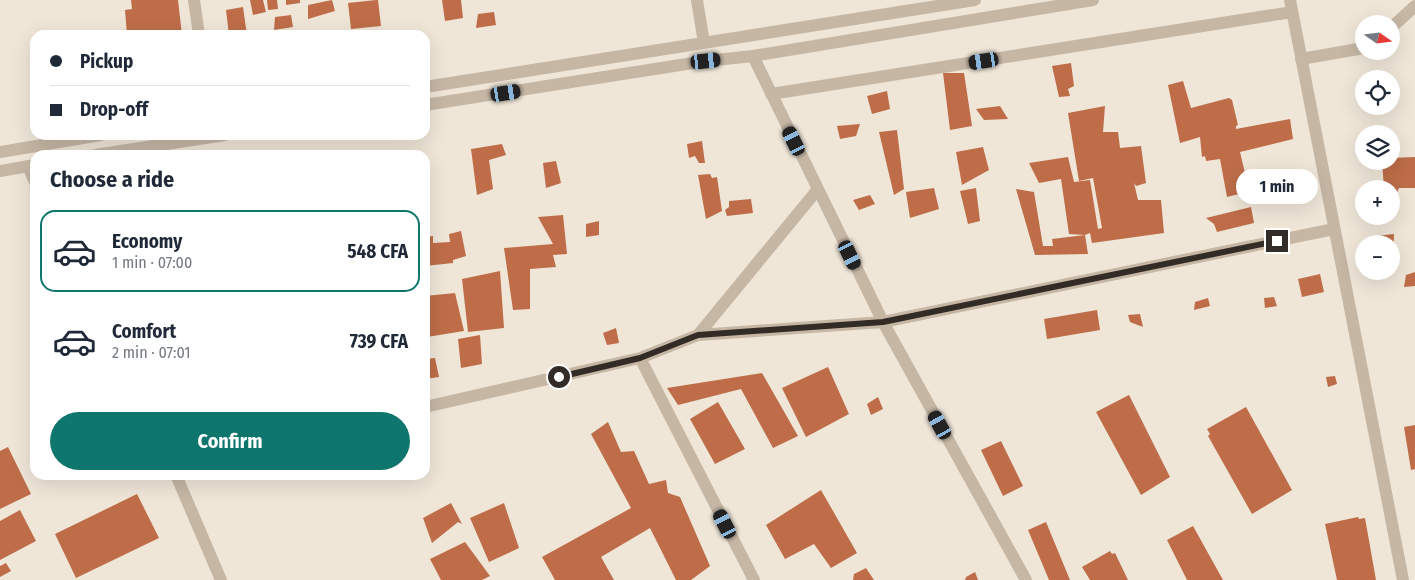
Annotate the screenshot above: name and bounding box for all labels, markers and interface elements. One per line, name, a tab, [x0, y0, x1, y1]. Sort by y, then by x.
north arrow	[1355, 15, 1400, 60]
map controls	[1355, 15, 1400, 280]
text: Pickup	[80, 50, 133, 73]
car	[968, 51, 999, 71]
car	[690, 52, 721, 70]
button: locate	[1355, 70, 1400, 115]
car	[490, 83, 521, 103]
text: Drop-off	[80, 98, 148, 121]
car	[780, 124, 807, 158]
button: layers	[1355, 125, 1400, 170]
text: Choose a ride	[50, 166, 174, 193]
callout: 1 min	[1236, 168, 1318, 204]
text: 1 min	[1260, 177, 1294, 196]
button: +	[1355, 180, 1400, 225]
icon: car	[52, 229, 97, 274]
text: Economy	[112, 230, 182, 253]
route end	[1266, 230, 1288, 252]
button: −	[1355, 235, 1400, 280]
car	[836, 238, 863, 272]
text: 548 CFA	[347, 240, 408, 263]
text: 1 min · 07:00	[112, 253, 192, 272]
icon: car	[52, 319, 97, 364]
text: Comfort	[112, 320, 176, 343]
text: 739 CFA	[350, 330, 408, 353]
text: 2 min · 07:01	[112, 343, 191, 362]
route start	[548, 366, 570, 388]
car	[926, 408, 953, 442]
button: Confirm	[50, 412, 410, 470]
car	[711, 507, 738, 541]

